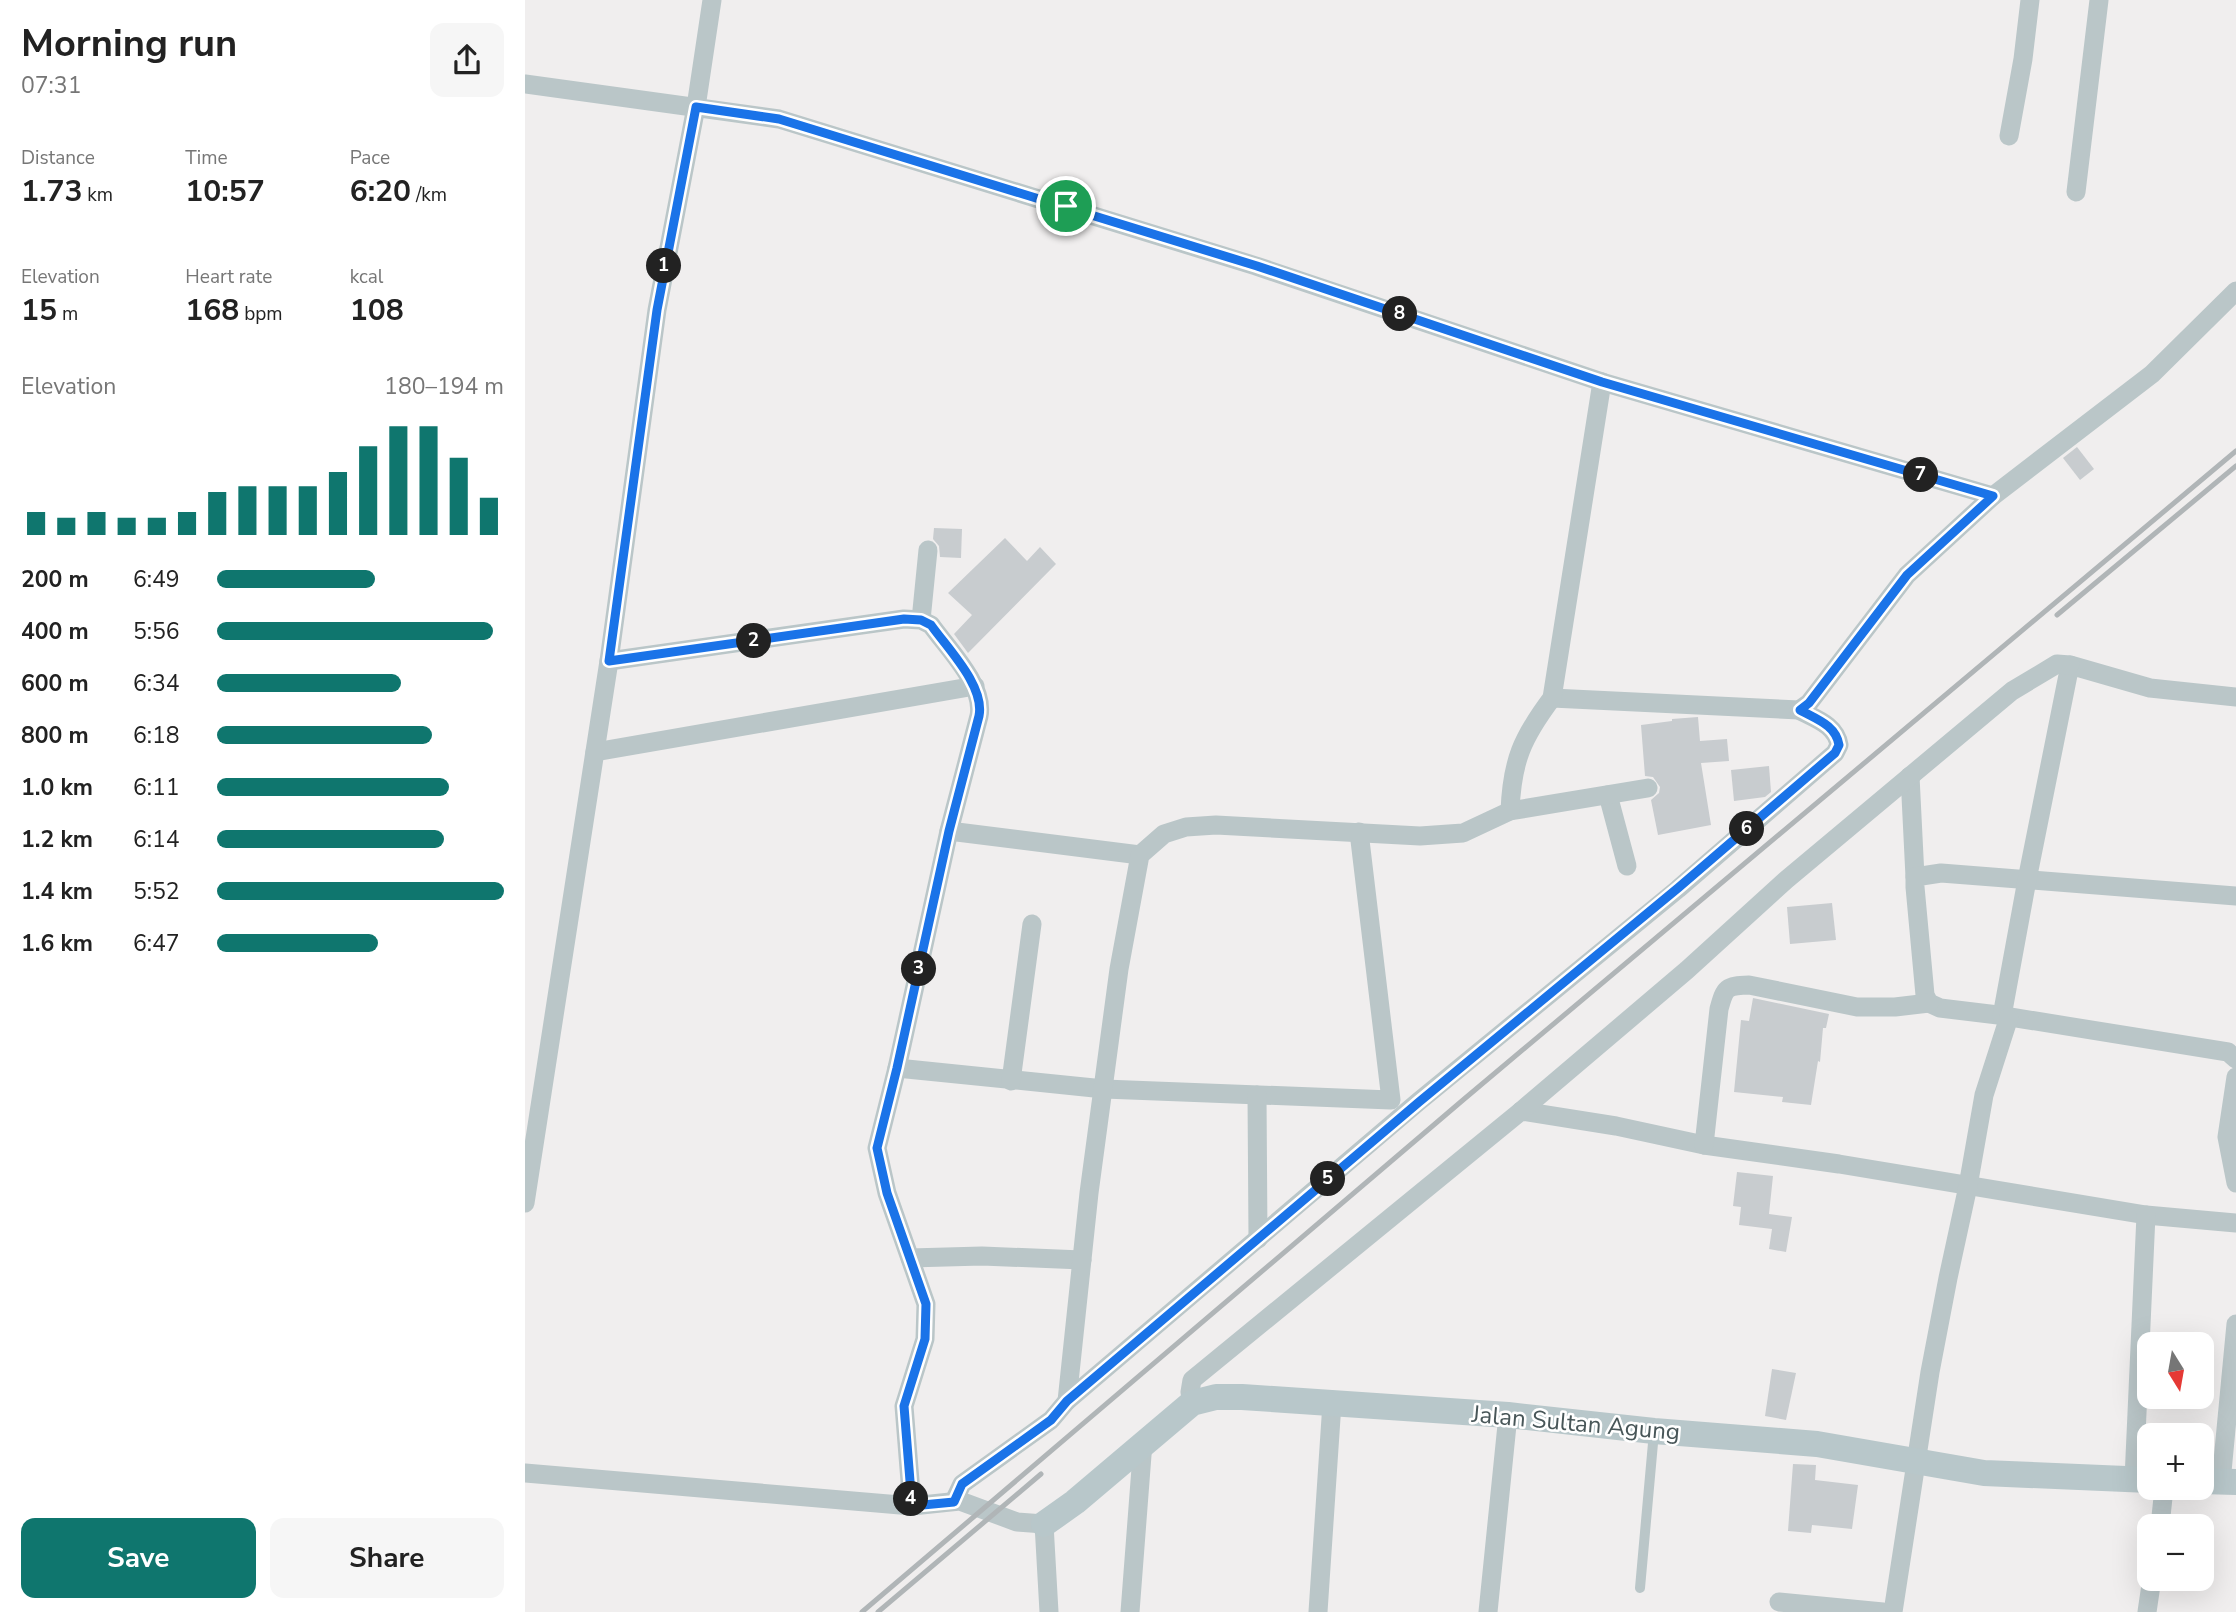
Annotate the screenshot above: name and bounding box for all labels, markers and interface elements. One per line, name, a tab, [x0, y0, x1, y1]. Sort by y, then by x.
text: Morning run	[21, 18, 237, 69]
button: share	[430, 23, 504, 97]
text: 07:31	[21, 70, 81, 101]
text: Distance	[21, 145, 95, 171]
text: Time	[185, 145, 228, 171]
text: Pace	[350, 145, 390, 171]
text: 1.73	[21, 171, 82, 212]
text: 10:57	[185, 171, 265, 212]
text: 6:20	[350, 171, 411, 212]
pin	[1036, 176, 1096, 236]
text: km	[82, 182, 113, 208]
text: /km	[411, 182, 447, 208]
icon: arrive	[1047, 187, 1085, 225]
pin: 1	[647, 248, 681, 284]
text: 1	[658, 252, 669, 278]
text: Elevation	[21, 264, 100, 290]
text: Heart rate	[185, 264, 272, 290]
text: kcal	[350, 264, 383, 290]
text: 15	[21, 290, 57, 331]
text: 168	[185, 290, 239, 331]
text: 108	[350, 290, 404, 331]
pin: 8	[1383, 296, 1417, 332]
text: 8	[1394, 300, 1405, 326]
text: m	[57, 301, 78, 327]
text: bpm	[239, 301, 283, 327]
text: Elevation	[21, 371, 116, 402]
text: 180–194 m	[384, 371, 504, 402]
pin: 7	[1903, 458, 1939, 492]
text: 7	[1915, 461, 1926, 487]
text: 200 m	[21, 564, 89, 595]
text: 6:49	[133, 564, 180, 595]
text: 400 m	[21, 616, 89, 647]
text: 5:56	[133, 616, 180, 647]
pin: 2	[737, 624, 771, 658]
text: 2	[748, 627, 759, 653]
text: 600 m	[21, 668, 89, 699]
text: 6:34	[133, 668, 180, 699]
text: 800 m	[21, 720, 89, 751]
text: 6:18	[133, 720, 180, 751]
text: 1.0 km	[21, 772, 93, 803]
text: 6:11	[133, 772, 180, 803]
pin: 6	[1729, 812, 1765, 846]
text: 6	[1741, 815, 1752, 841]
text: 1.2 km	[21, 824, 93, 855]
text: 6:14	[133, 824, 180, 855]
text: 1.4 km	[21, 876, 93, 907]
text: 5:52	[133, 876, 180, 907]
text: 1.6 km	[21, 928, 93, 959]
text: 6:47	[133, 928, 180, 959]
pin: 3	[901, 951, 937, 986]
text: 3	[913, 955, 924, 981]
pin: 5	[1311, 1162, 1345, 1196]
text: 5	[1322, 1165, 1333, 1191]
north arrow	[2137, 1332, 2214, 1409]
map controls	[2137, 1332, 2214, 1591]
street label: Jalan Sultan Agung	[1470, 1398, 1681, 1448]
button: +	[2137, 1423, 2214, 1500]
pin: 4	[893, 1482, 929, 1516]
text: 4	[905, 1485, 916, 1511]
button: −	[2137, 1514, 2214, 1591]
button: Save	[21, 1518, 256, 1598]
button: Share	[270, 1518, 504, 1598]

